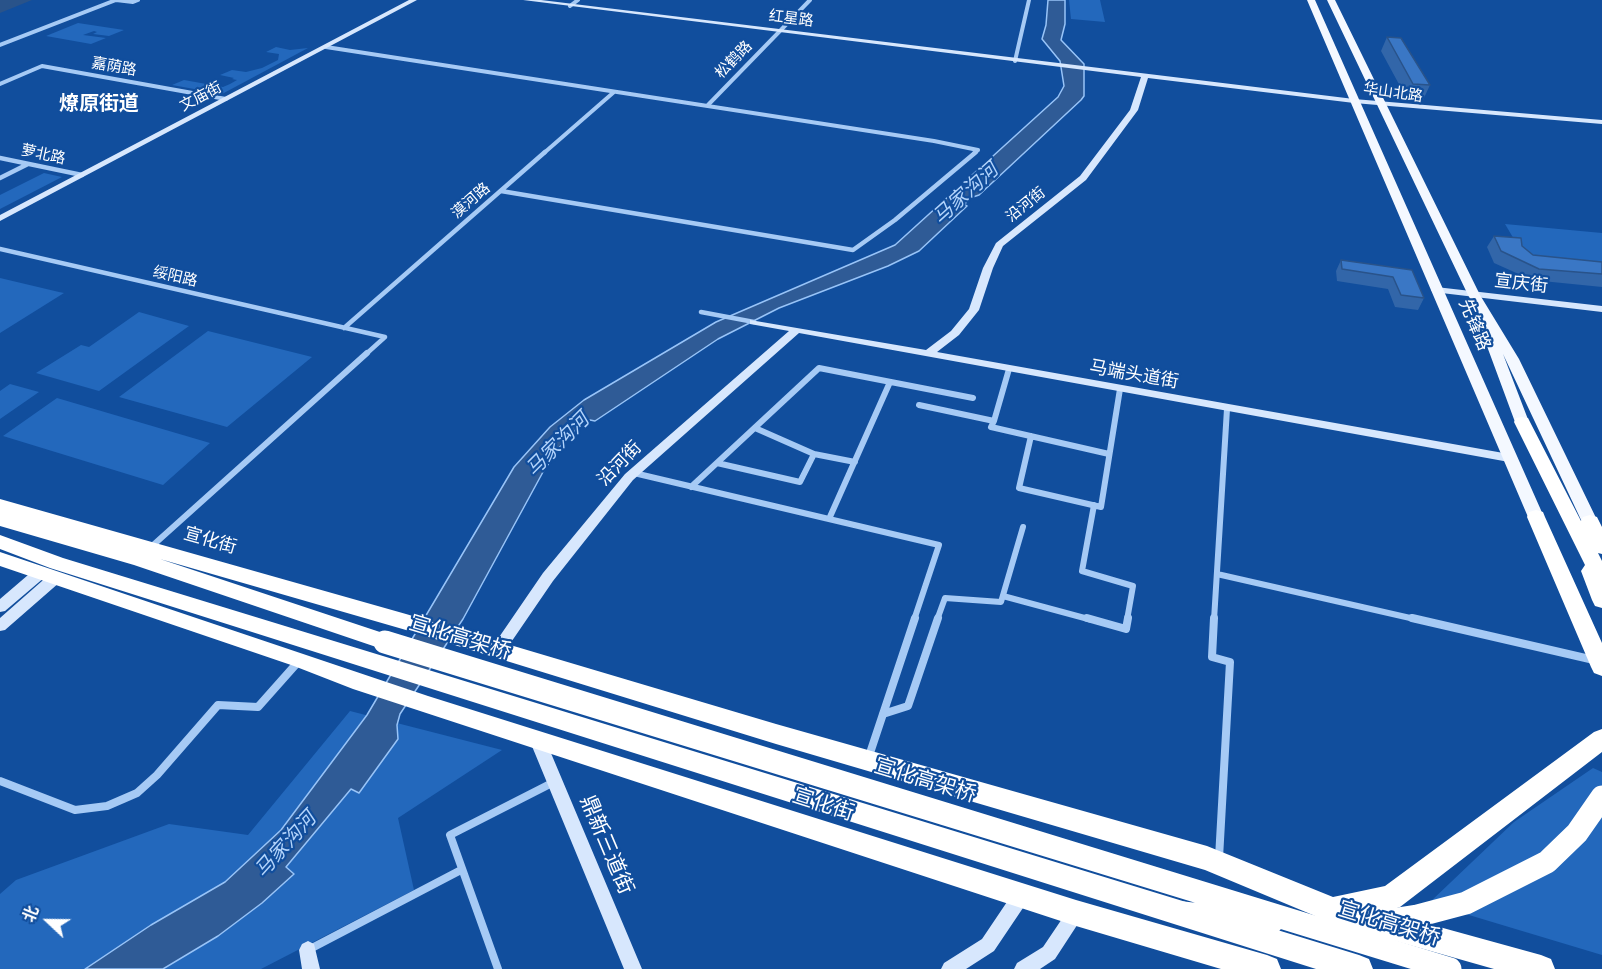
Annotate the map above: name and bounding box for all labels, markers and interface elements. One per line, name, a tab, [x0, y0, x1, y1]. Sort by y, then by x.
street label: 红星路	[768, 7, 814, 31]
street label: 松鹤路	[712, 38, 756, 82]
street label: 嘉荫路	[90, 54, 138, 80]
street label: 文庙街	[177, 78, 225, 116]
street label: 华山北路	[1362, 80, 1424, 106]
district label: 燎原街道	[59, 92, 139, 116]
street label: 萝北路	[19, 142, 67, 168]
water label: 马家沟河	[928, 158, 1004, 230]
street label: 漠河路	[448, 179, 494, 223]
street label: 沿河街	[1003, 184, 1049, 226]
street label: 绥阳路	[151, 263, 199, 291]
street label: 宣庆街	[1493, 270, 1549, 298]
street label: 先锋路	[1454, 296, 1494, 354]
street label: 马端头道街	[1088, 357, 1180, 393]
water label: 马家沟河	[521, 408, 595, 482]
street label: 沿河街	[593, 437, 647, 491]
street label: 宣化街	[181, 523, 239, 559]
street label: 宣化高架桥	[406, 611, 514, 665]
street label: 宣化高架桥	[871, 754, 979, 808]
street label: 宣化街	[789, 783, 857, 827]
street label: 鼎新三道街	[574, 792, 638, 898]
water label: 马家沟河	[250, 807, 322, 883]
north arrow	[18, 891, 78, 951]
street label: 宣化高架桥	[1335, 897, 1443, 951]
text: 北	[20, 903, 42, 925]

